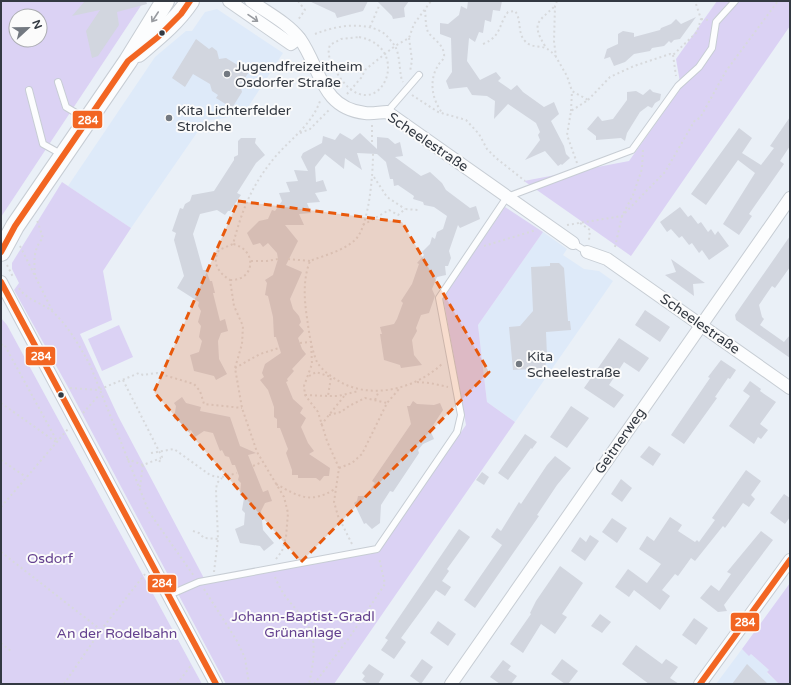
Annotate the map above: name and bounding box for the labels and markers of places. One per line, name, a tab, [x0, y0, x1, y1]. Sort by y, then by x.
unlabelled marker	[157, 28, 167, 38]
place label: Jugendfreizeitheim Osdorfer Straße	[235, 58, 363, 91]
marker: Jugendfreizeitheim Osdorfer Straße	[222, 69, 232, 79]
place label: Kita Lichterfelder Strolche	[177, 102, 292, 135]
marker: Kita Lichterfelder Strolche	[164, 113, 174, 123]
place label: Kita Scheelestraße	[527, 348, 621, 381]
marker: Kita Scheelestraße	[514, 359, 524, 369]
unlabelled marker	[56, 390, 66, 400]

